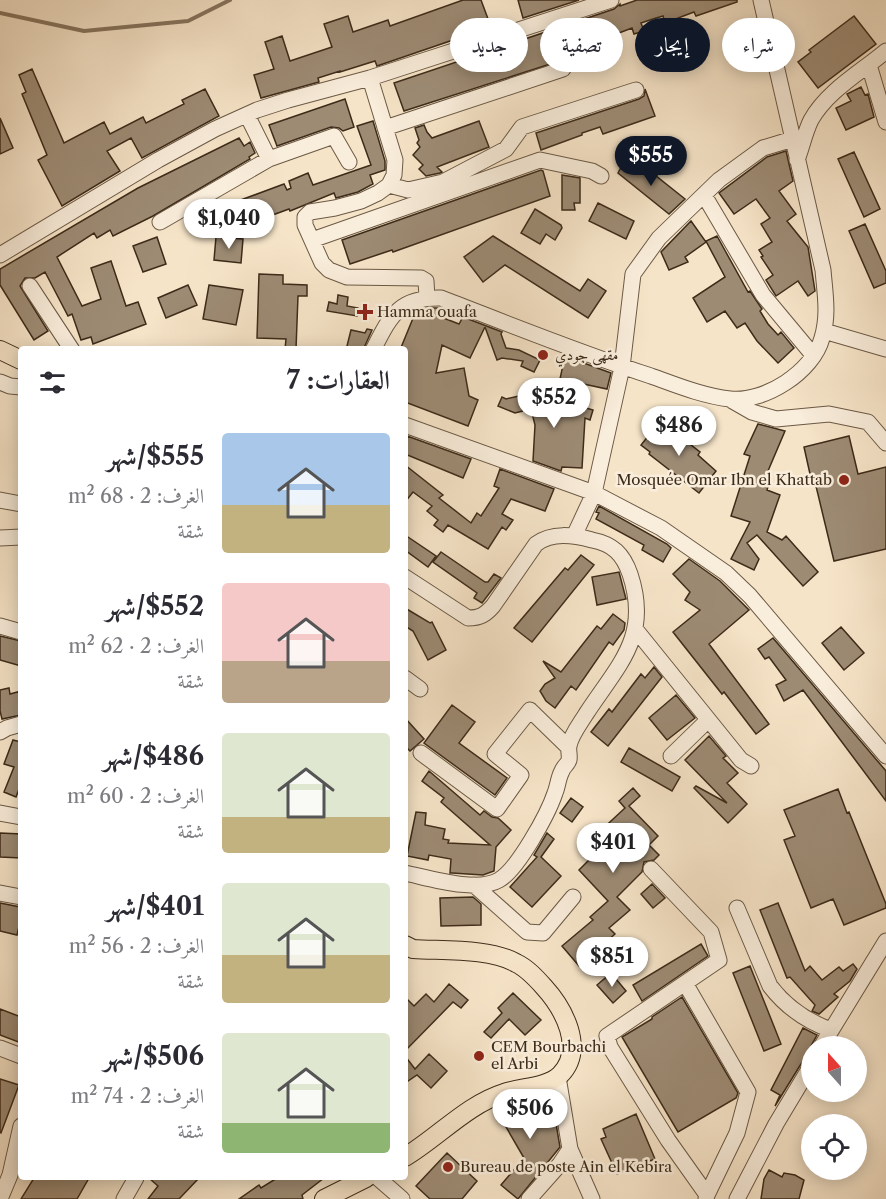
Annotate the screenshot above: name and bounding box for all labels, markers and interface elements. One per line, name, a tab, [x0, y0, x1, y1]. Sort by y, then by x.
chip: جديد	[450, 18, 528, 72]
chip: تصفية	[540, 18, 623, 72]
chip: إيجار	[635, 18, 710, 72]
chip: شراء	[722, 18, 795, 72]
pin: $555	[615, 136, 687, 187]
text: $555	[629, 143, 673, 167]
pin: $1,040	[180, 199, 278, 250]
text: $1,040	[198, 206, 260, 230]
place label: Hamma ouafa	[377, 302, 477, 321]
marker: Hamma ouafa	[358, 305, 372, 319]
place label: مقهى جودي	[555, 345, 618, 367]
marker: مقهى جودي	[536, 348, 550, 362]
text: العقارات: 7	[287, 364, 390, 396]
icon: filters	[36, 366, 69, 399]
pin: $552	[518, 378, 590, 429]
text: $552	[531, 385, 577, 409]
pin: $486	[643, 406, 715, 457]
text: $486	[655, 413, 703, 437]
text: $555/شهر	[107, 440, 204, 472]
icon: home	[270, 457, 342, 529]
place label: Mosquée Omar Ibn el Khattab	[617, 470, 832, 489]
marker: Mosquée Omar Ibn el Khattab	[837, 473, 851, 487]
text: الغرف: 2 · 68 m²	[68, 484, 204, 508]
text: شقة	[178, 519, 204, 543]
text: $552/شهر	[106, 590, 204, 622]
icon: home	[270, 607, 342, 679]
text: الغرف: 2 · 62 m²	[68, 634, 204, 658]
text: شقة	[178, 669, 204, 693]
text: $486/شهر	[103, 740, 204, 772]
icon: home	[270, 757, 342, 829]
text: الغرف: 2 · 60 m²	[67, 784, 204, 808]
text: شقة	[178, 819, 204, 843]
pin: $401	[577, 823, 649, 874]
text: $401	[591, 830, 635, 854]
text: $401/شهر	[106, 890, 204, 922]
icon: home	[270, 907, 342, 979]
text: الغرف: 2 · 56 m²	[69, 934, 204, 958]
pin: $851	[576, 937, 648, 988]
text: $851	[590, 944, 634, 968]
text: شقة	[178, 969, 204, 993]
north arrow	[801, 1036, 867, 1102]
map controls	[801, 1036, 867, 1180]
place label: CEM Bourbachi el Arbi	[491, 1037, 607, 1073]
text: $506/شهر	[103, 1040, 204, 1072]
marker: CEM Bourbachi el Arbi	[472, 1049, 486, 1063]
icon: home	[270, 1057, 342, 1129]
text: الغرف: 2 · 74 m²	[71, 1084, 204, 1108]
pin: $506	[494, 1089, 566, 1140]
text: $506	[507, 1096, 553, 1120]
button: locate	[801, 1114, 867, 1180]
text: شقة	[178, 1119, 204, 1143]
place label: Bureau de poste Ain el Kebira	[460, 1157, 672, 1176]
marker: Bureau de poste Ain el Kebira	[441, 1160, 455, 1174]

